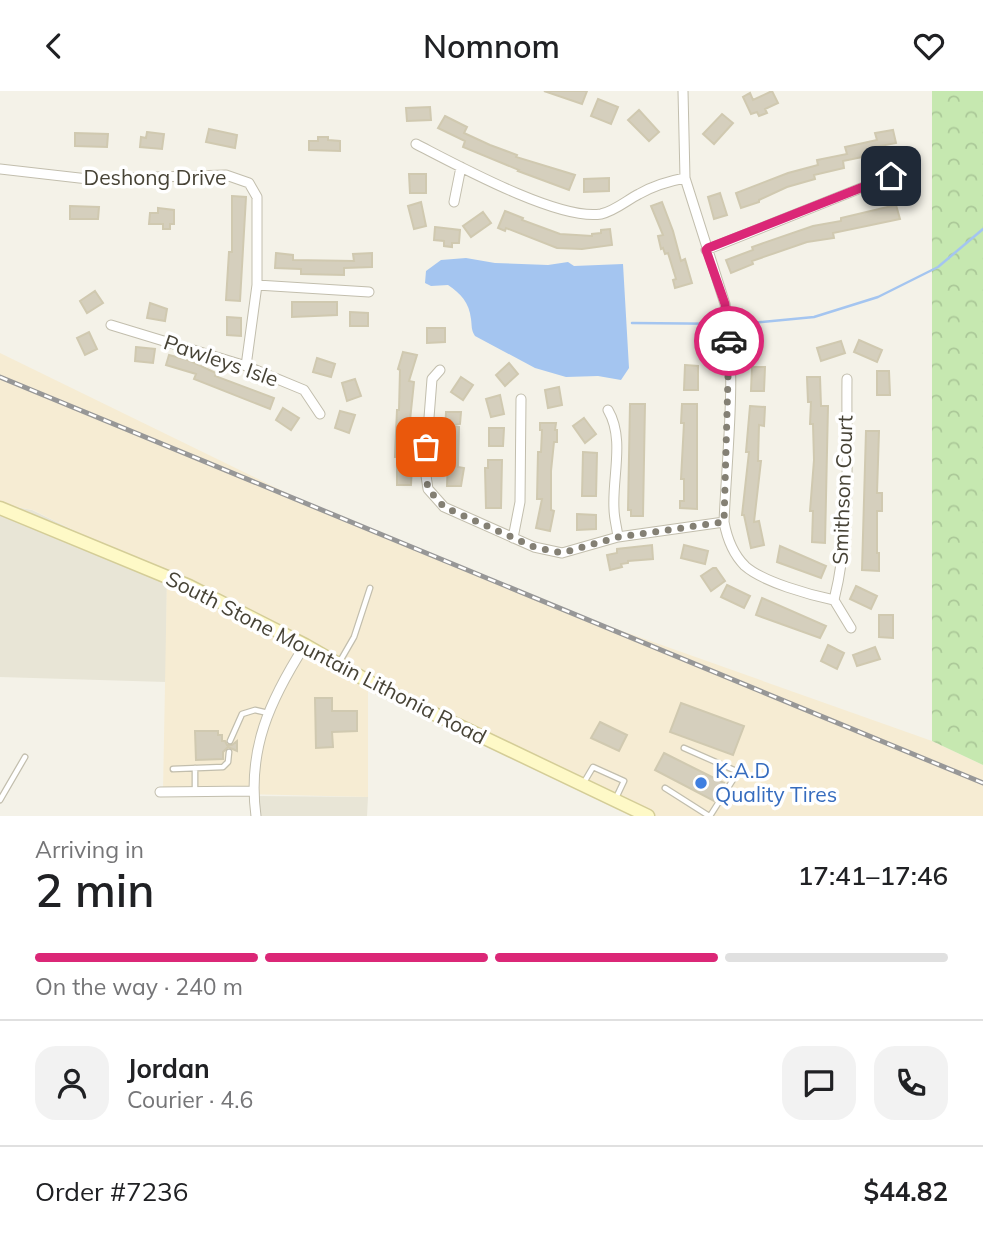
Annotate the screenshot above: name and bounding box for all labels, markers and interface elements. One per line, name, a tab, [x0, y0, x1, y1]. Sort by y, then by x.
text: Nomnom	[423, 26, 560, 66]
icon: back	[35, 27, 73, 65]
icon: heart	[910, 27, 948, 65]
pin	[861, 146, 921, 206]
icon: home	[872, 157, 910, 195]
street label: Deshong Drive	[83, 164, 227, 190]
courier	[694, 306, 764, 376]
icon: car	[710, 322, 748, 360]
street label: Pawleys Isle	[161, 328, 282, 392]
street label: Smithson Court	[826, 415, 858, 565]
pin	[396, 417, 456, 477]
icon: bag	[407, 428, 445, 466]
street label: South Stone Mountain Lithonia Road	[162, 565, 491, 749]
place label: K.A.D Quality Tires	[715, 757, 837, 807]
marker: K.A.D Quality Tires	[693, 775, 709, 791]
text: Arriving in	[35, 835, 144, 864]
text: 17:41–17:46	[798, 859, 948, 892]
text: 2 min	[35, 861, 154, 919]
text: On the way · 240 m	[35, 972, 243, 1001]
button: person	[35, 1046, 109, 1120]
button: chat	[782, 1046, 856, 1120]
button: phone	[874, 1046, 948, 1120]
text: Jordan	[127, 1052, 210, 1085]
text: Courier · 4.6	[127, 1085, 253, 1114]
text: Order #7236	[35, 1175, 188, 1208]
text: $44.82	[864, 1175, 948, 1208]

